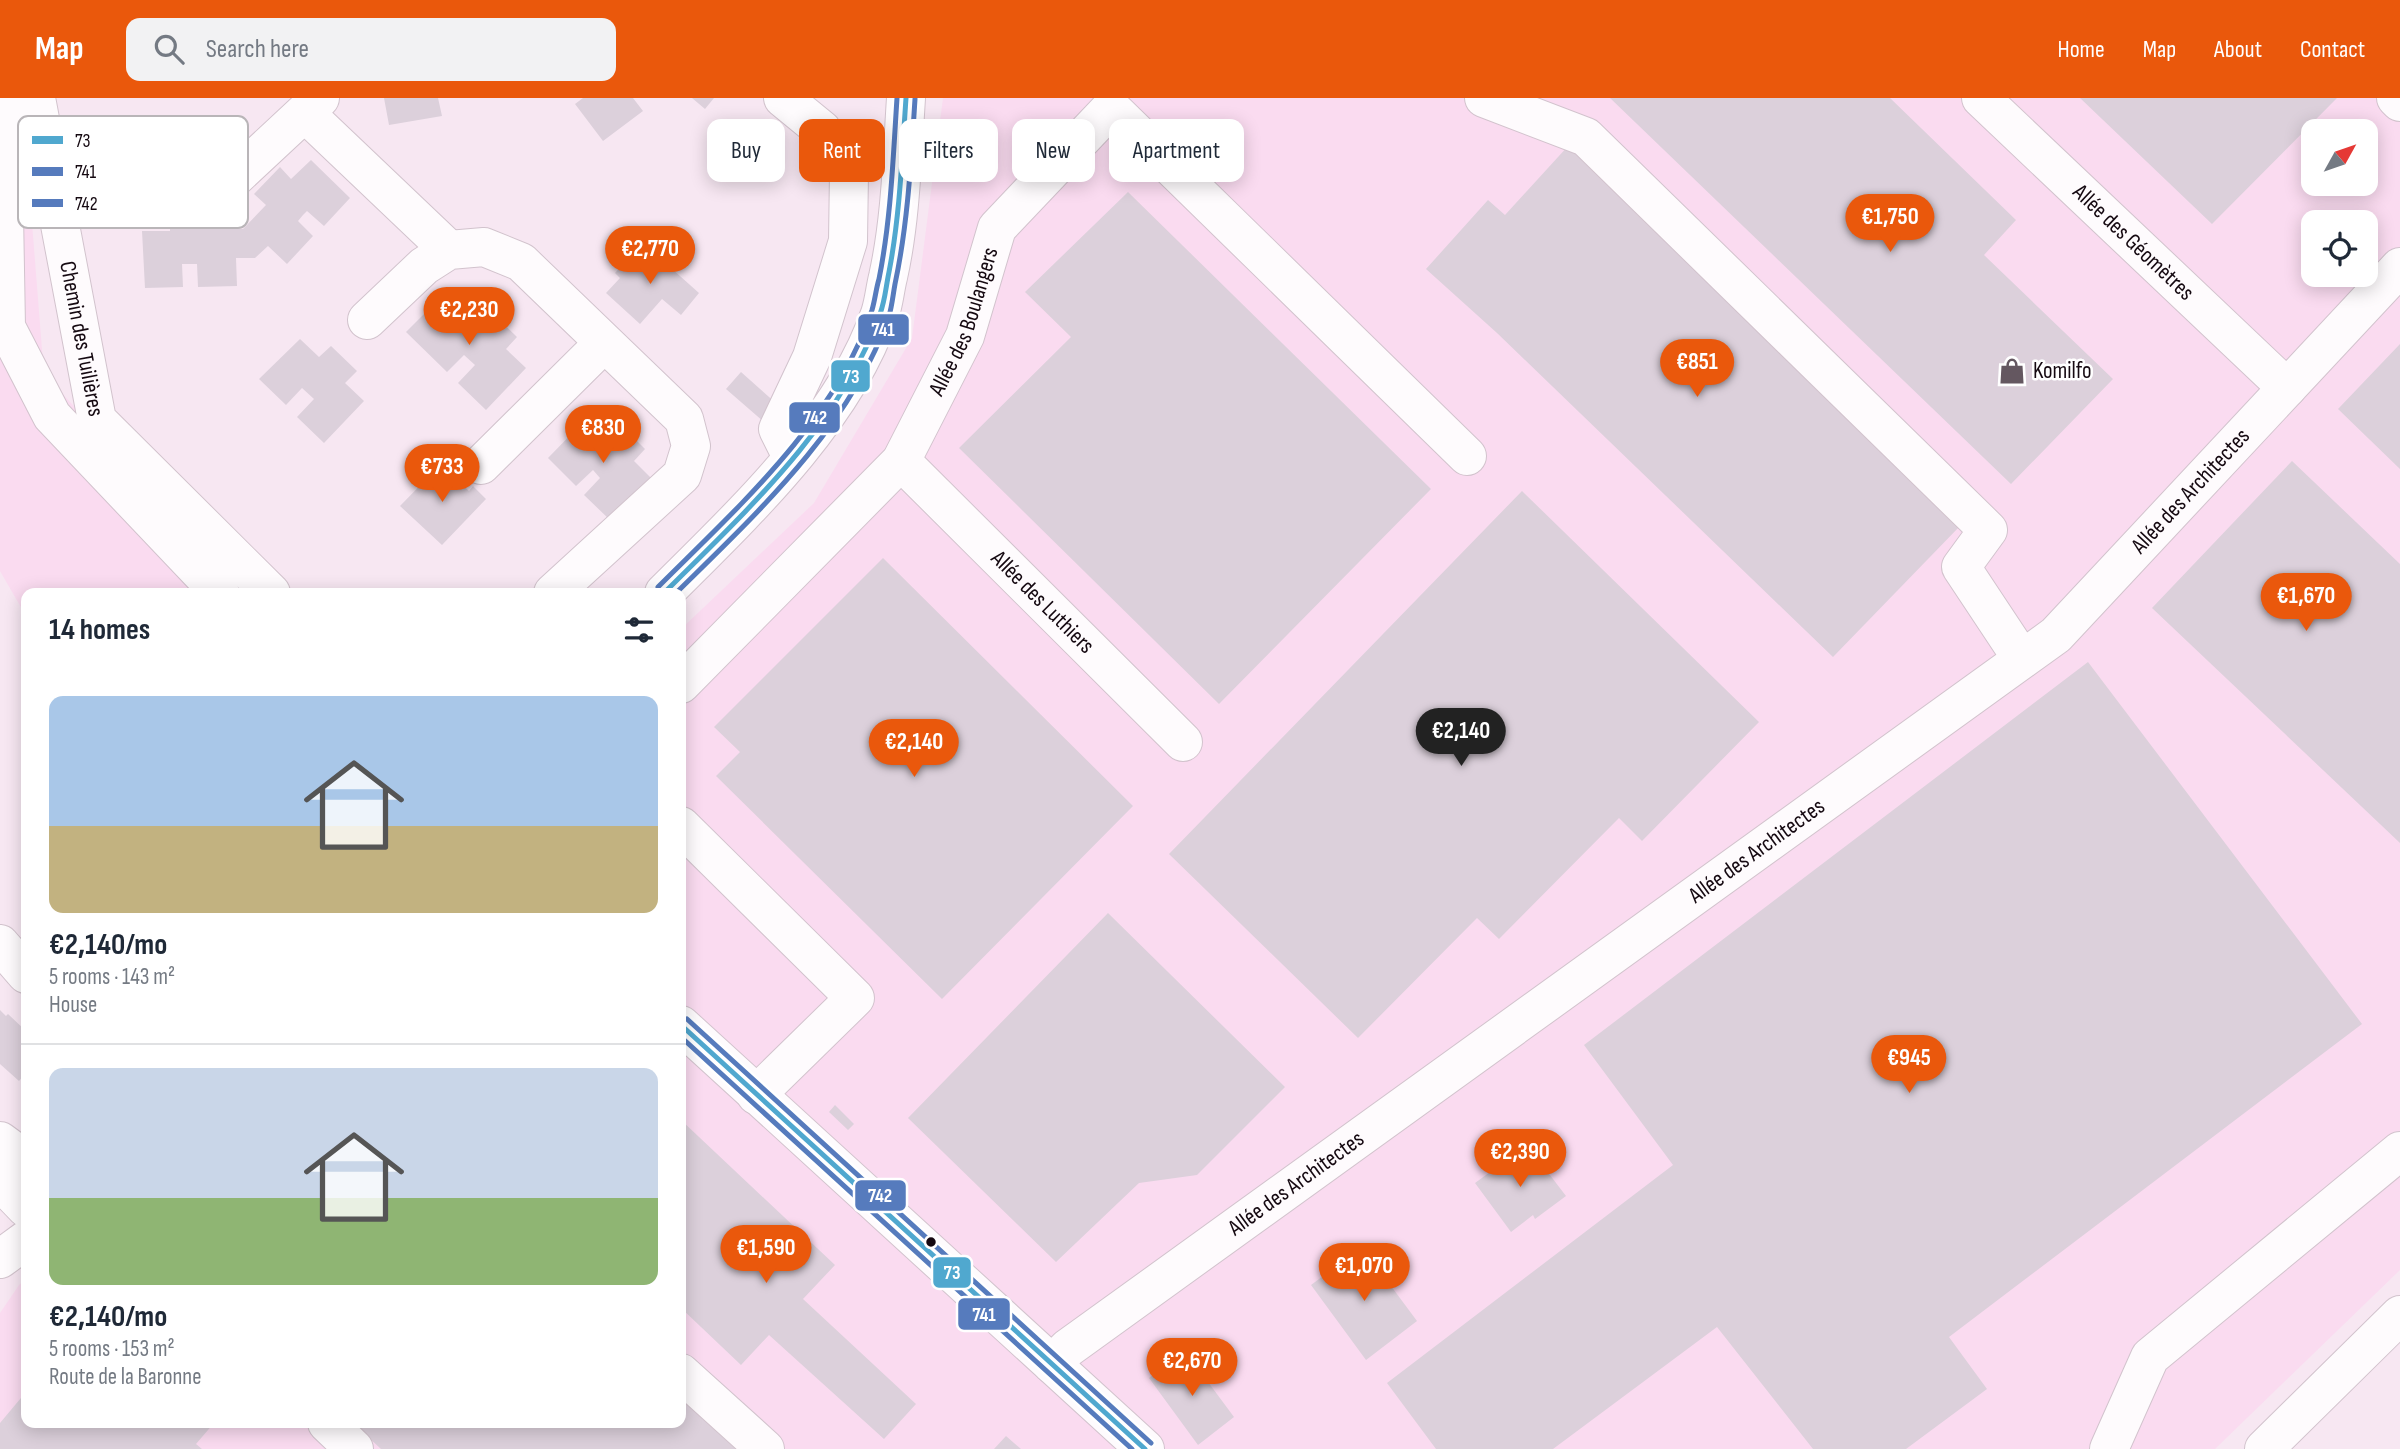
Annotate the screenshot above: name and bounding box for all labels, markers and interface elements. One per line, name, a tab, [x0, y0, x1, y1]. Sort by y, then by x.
search box	[126, 18, 616, 81]
text: Map	[35, 29, 84, 69]
icon: search	[150, 30, 188, 68]
text: Search here	[206, 34, 309, 65]
text: Home	[2057, 35, 2105, 64]
text: Map	[2143, 35, 2176, 64]
text: About	[2214, 35, 2262, 64]
text: Contact	[2300, 35, 2365, 64]
legend	[18, 116, 248, 228]
chip: Buy	[707, 119, 785, 182]
chip: Rent	[799, 119, 885, 182]
chip: Filters	[899, 119, 998, 182]
chip: New	[1012, 119, 1095, 182]
chip: Apartment	[1109, 119, 1244, 182]
north arrow	[2301, 119, 2378, 196]
map controls	[2301, 119, 2378, 287]
text: 73	[75, 130, 91, 153]
text: 741	[75, 161, 97, 184]
street label: Allée des Géomètres	[2066, 178, 2200, 307]
text: 742	[75, 193, 97, 216]
pin: €1,750	[1833, 194, 1947, 254]
text: €1,750	[1861, 203, 1919, 231]
button: locate	[2301, 210, 2378, 287]
pin: €2,770	[593, 226, 707, 286]
text: €2,770	[621, 235, 679, 263]
street label: Allée des Boulangers	[922, 244, 1005, 401]
street label: Chemin des Tuilières	[53, 259, 110, 419]
pin: €2,230	[412, 288, 526, 347]
text: €2,230	[440, 296, 498, 324]
line badge: 741	[857, 313, 910, 346]
text: 741	[871, 319, 895, 342]
pin: €851	[1656, 340, 1738, 399]
text: €851	[1676, 348, 1718, 376]
shop icon: Komilfo	[1997, 356, 2027, 386]
place label: Komilfo	[2033, 357, 2092, 385]
line badge: 73	[830, 359, 871, 393]
text: 73	[843, 366, 859, 389]
line badge: 742	[788, 401, 841, 434]
pin: €830	[562, 406, 644, 465]
text: 742	[803, 407, 827, 430]
text: €830	[581, 414, 625, 442]
street label: Allée des Architectes	[2125, 423, 2256, 560]
pin: €733	[401, 444, 483, 504]
text: €733	[421, 453, 463, 481]
street label: Allée des Luthiers	[984, 544, 1100, 660]
pin: €1,670	[2249, 574, 2363, 633]
text: €1,670	[2277, 582, 2335, 610]
icon: filters	[620, 611, 658, 649]
text: 14 homes	[49, 612, 150, 648]
pin: €2,140	[1404, 708, 1518, 768]
text: €2,140	[1432, 717, 1490, 745]
pin: €2,140	[857, 720, 971, 779]
text: €2,140	[885, 728, 943, 756]
icon: home	[291, 742, 417, 868]
street label: Allée des Architectes	[1682, 792, 1830, 910]
text: €2,140/mo	[49, 927, 167, 963]
text: 5 rooms · 143 m²	[49, 963, 175, 991]
text: House	[49, 991, 97, 1019]
pin: €945	[1868, 1035, 1950, 1095]
text: €945	[1887, 1044, 1931, 1072]
icon: home	[291, 1114, 417, 1240]
street label: Allée des Architectes	[1222, 1125, 1370, 1242]
pin: €2,390	[1463, 1130, 1577, 1189]
text: €2,390	[1490, 1138, 1550, 1166]
line badge: 742	[854, 1179, 907, 1212]
text: 742	[868, 1185, 892, 1208]
pin: €1,590	[709, 1226, 823, 1285]
text: €1,590	[736, 1234, 796, 1262]
unlabelled marker	[924, 1235, 938, 1249]
pin: €1,070	[1307, 1244, 1421, 1303]
text: €1,070	[1335, 1252, 1393, 1280]
line badge: 73	[932, 1256, 972, 1289]
text: 73	[944, 1262, 960, 1285]
line badge: 741	[957, 1297, 1011, 1331]
text: €2,140/mo	[49, 1299, 167, 1335]
text: 741	[972, 1304, 996, 1327]
text: 5 rooms · 153 m²	[49, 1335, 175, 1363]
pin: €2,670	[1135, 1338, 1249, 1398]
text: €2,670	[1162, 1347, 1222, 1375]
text: Route de la Baronne	[49, 1363, 201, 1391]

